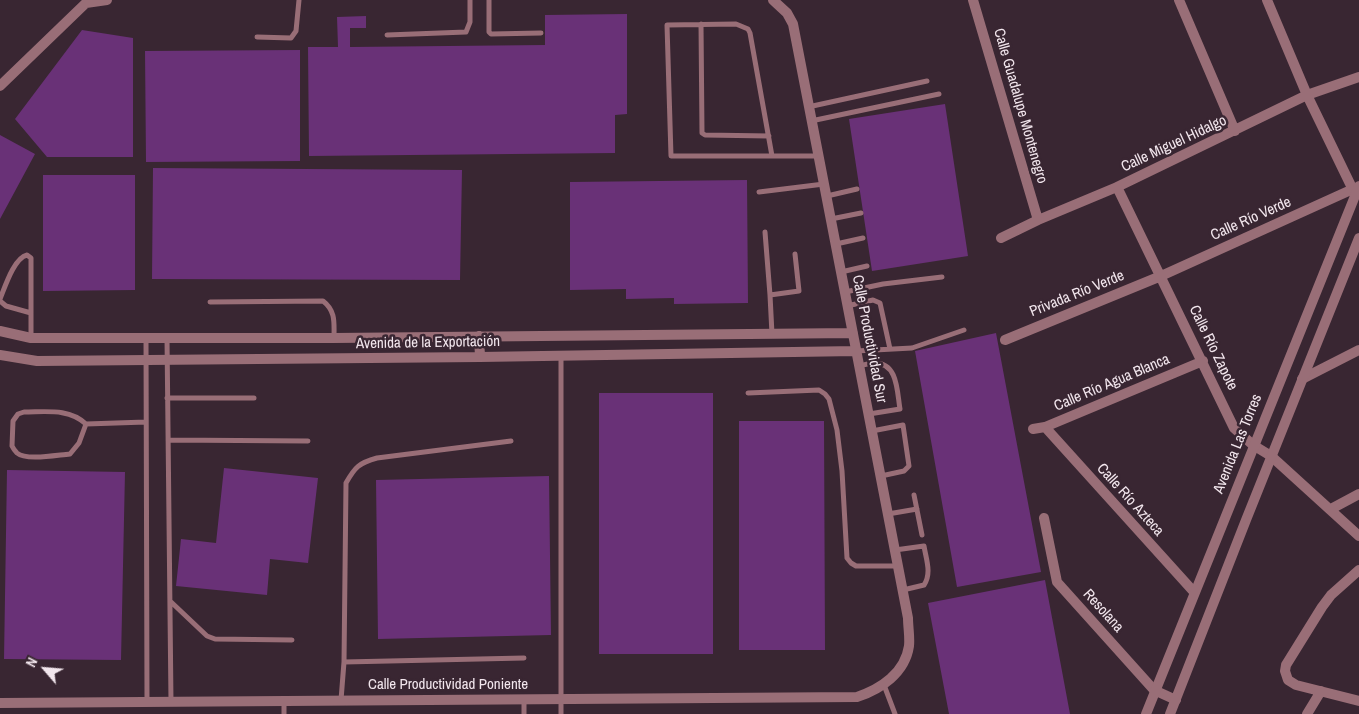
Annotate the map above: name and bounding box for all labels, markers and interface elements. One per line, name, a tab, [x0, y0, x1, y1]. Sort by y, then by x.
street label: Calle Guadalupe Montenegro	[989, 26, 1051, 186]
street label: Calle Miguel Hidalgo	[1118, 112, 1230, 176]
street label: Calle Río Verde	[1208, 193, 1294, 245]
street label: Privada Río Verde	[1027, 267, 1127, 321]
street label: Calle Productividad Sur	[848, 274, 890, 404]
street label: Calle Río Zapote	[1185, 303, 1241, 393]
street label: Avenida de la Exportación	[356, 333, 500, 353]
street label: Calle Río Agua Blanca	[1052, 351, 1172, 415]
street label: Avenida Las Torres	[1210, 392, 1266, 496]
street label: Calle Río Azteca	[1093, 460, 1167, 540]
street label: Resolana	[1079, 586, 1127, 636]
north arrow	[20, 644, 70, 694]
text: N	[22, 654, 42, 670]
street label: Calle Productividad Poniente	[368, 676, 528, 694]

